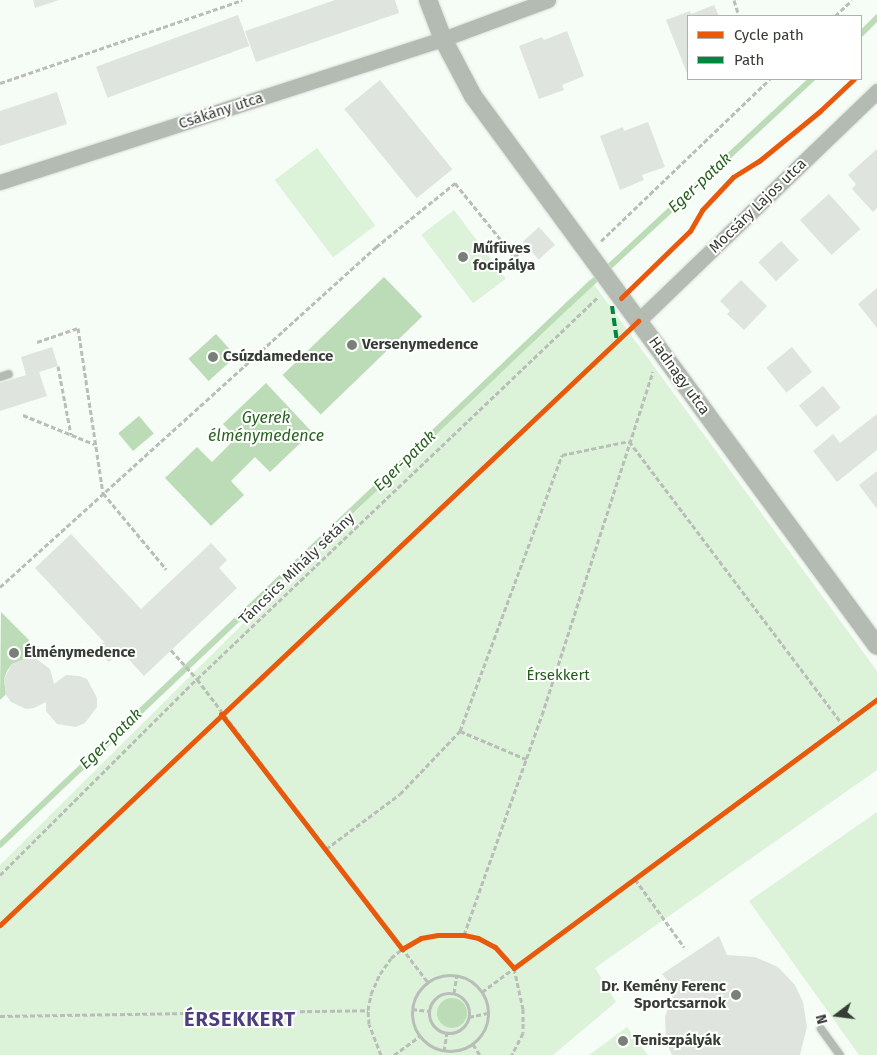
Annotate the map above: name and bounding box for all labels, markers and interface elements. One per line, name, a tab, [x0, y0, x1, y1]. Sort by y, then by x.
legend	[687, 15, 862, 80]
text: Cycle path	[734, 26, 804, 44]
text: Path	[734, 51, 764, 69]
street label: Csákány utca	[176, 89, 266, 133]
water label: Eger-patak	[665, 149, 735, 217]
street label: Mocsáry Lajos utca	[706, 155, 810, 257]
place label: Műfüves focipálya	[473, 239, 535, 274]
marker: Műfüves focipálya	[457, 251, 469, 263]
street label: Hadnagy utca	[645, 333, 713, 419]
place label: Versenymedence	[362, 336, 478, 354]
marker: Versenymedence	[346, 339, 358, 351]
place label: Csúzdamedence	[223, 348, 333, 366]
marker: Csúzdamedence	[207, 351, 219, 363]
water label: Gyerek élménymedence	[208, 408, 324, 446]
water label: Eger-patak	[370, 427, 440, 495]
street label: Táncsics Mihály sétány	[236, 509, 358, 629]
place label: Élménymedence	[24, 644, 136, 662]
marker: Élménymedence	[8, 647, 20, 659]
park label: Érsekkert	[526, 667, 590, 685]
water label: Eger-patak	[76, 705, 146, 773]
place label: Dr. Kemény Ferenc Sportcsarnok	[601, 977, 726, 1012]
marker: Dr. Kemény Ferenc Sportcsarnok	[730, 989, 742, 1001]
north arrow	[812, 990, 862, 1040]
district label: ÉRSEKKERT	[183, 1007, 297, 1031]
text: N	[813, 1012, 831, 1026]
place label: Teniszpályák	[633, 1032, 721, 1050]
marker: Teniszpályák	[617, 1035, 629, 1047]

